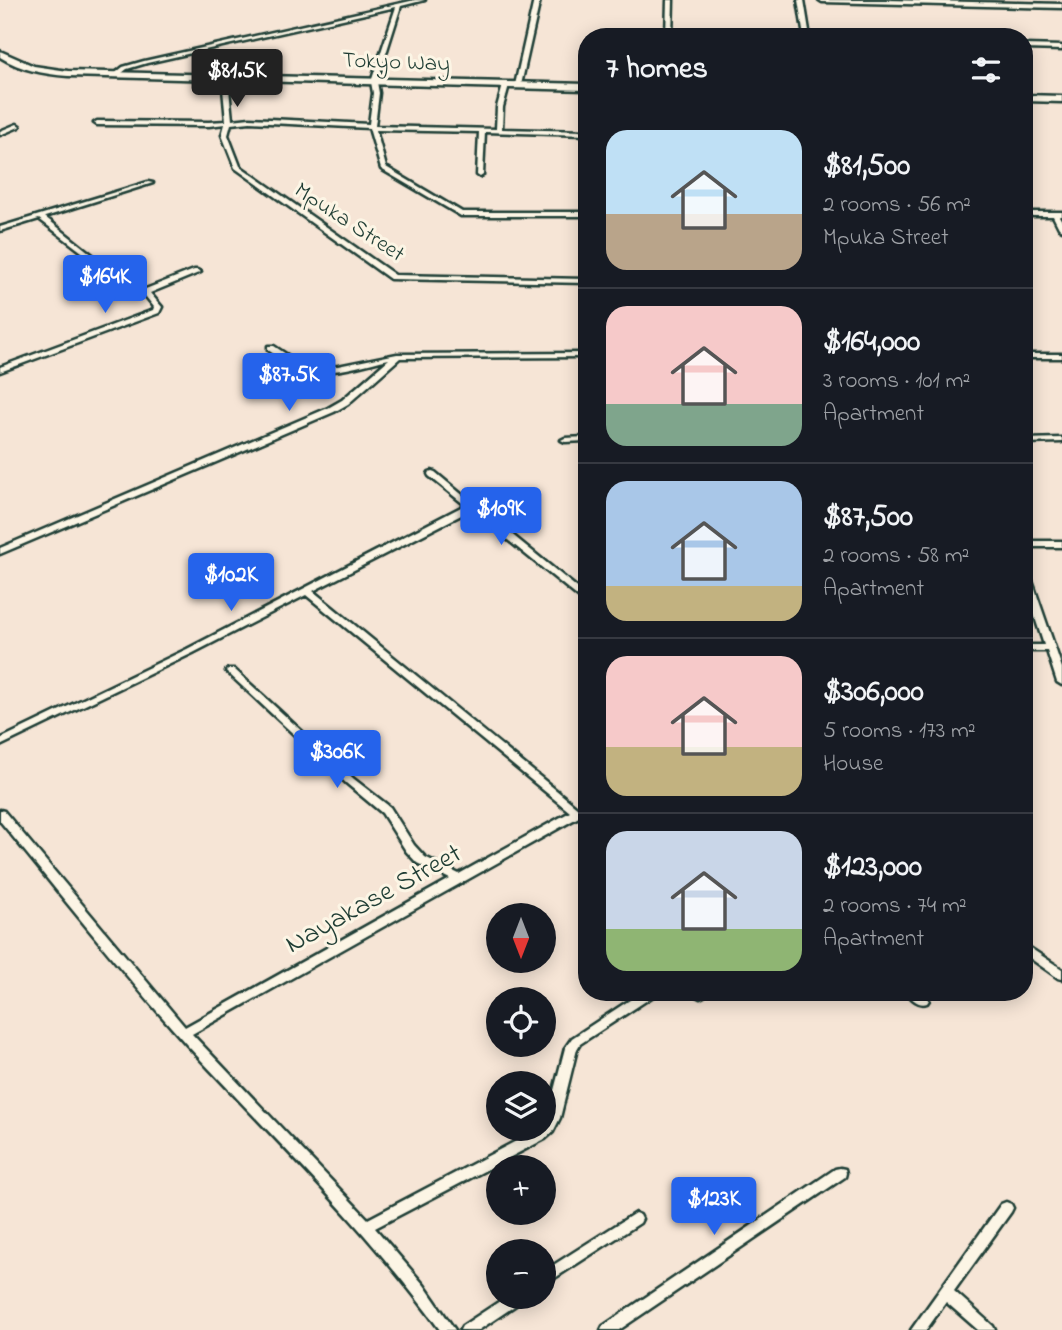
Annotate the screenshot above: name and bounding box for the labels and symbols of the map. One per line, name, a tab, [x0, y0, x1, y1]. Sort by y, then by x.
street label: Tokyo Way	[341, 45, 450, 83]
pin: $81.5K	[180, 50, 294, 109]
street label: Mpuka Street	[287, 175, 411, 271]
pin: $164K	[56, 256, 154, 315]
pin: $87.5K	[232, 354, 346, 413]
pin: $109K	[452, 488, 550, 547]
pin: $102K	[182, 554, 280, 613]
pin: $306K	[288, 730, 386, 790]
street label: Nayakase Street	[278, 834, 470, 966]
north arrow	[486, 903, 556, 973]
pin: $123K	[665, 1178, 763, 1237]

